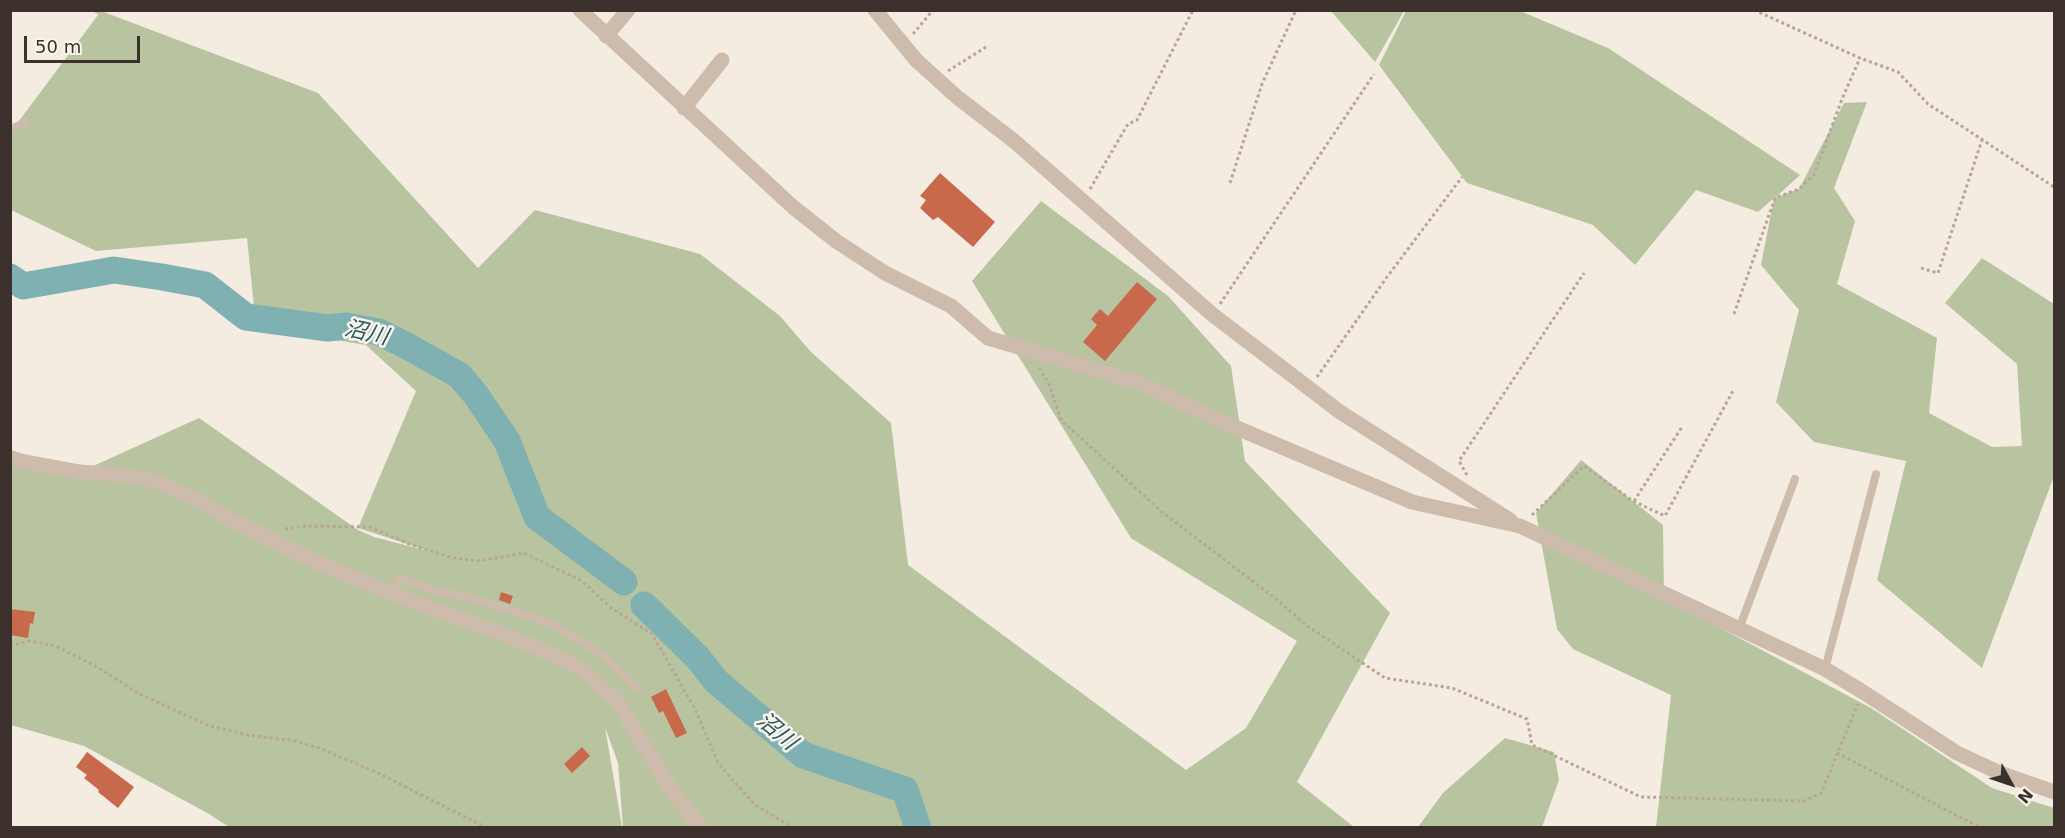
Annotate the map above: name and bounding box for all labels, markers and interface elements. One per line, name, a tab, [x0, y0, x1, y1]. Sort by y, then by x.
scale bar	[27, 24, 142, 62]
text: 50 m	[35, 36, 81, 57]
water label: 沼川	[342, 316, 390, 352]
water label: 沼川	[751, 708, 801, 756]
north arrow	[1981, 754, 2041, 814]
text: N	[2014, 785, 2037, 807]

